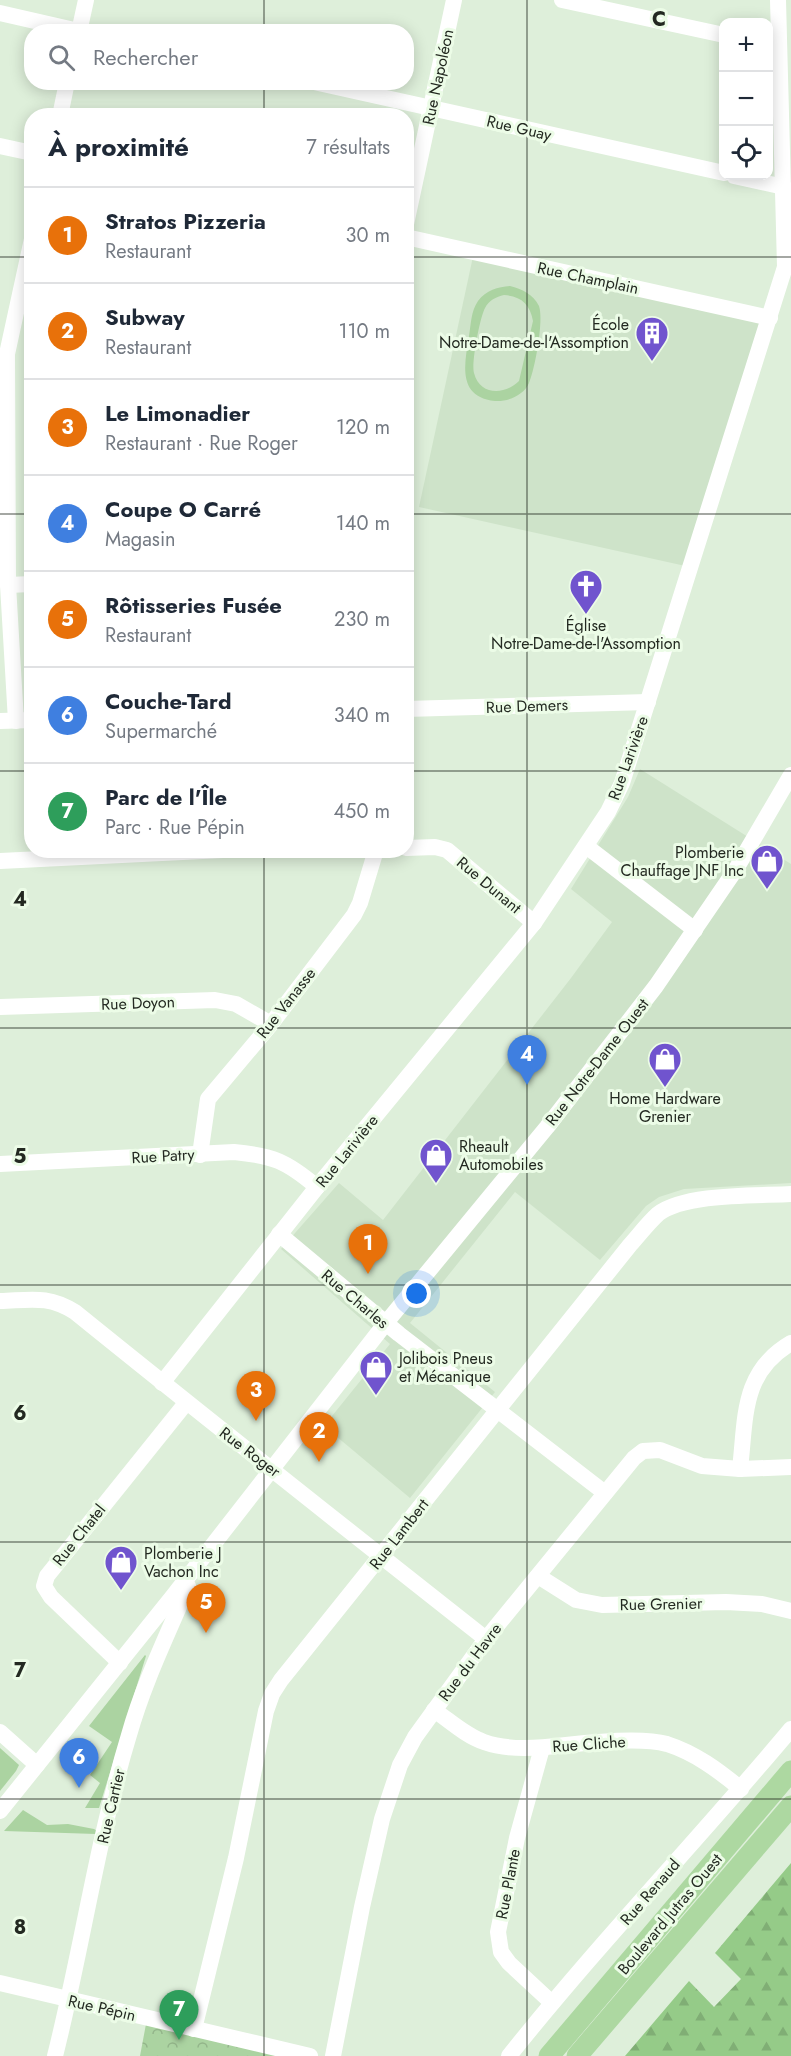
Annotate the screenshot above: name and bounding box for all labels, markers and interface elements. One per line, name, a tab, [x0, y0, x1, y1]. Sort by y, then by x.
text: C	[652, 5, 666, 34]
map controls	[719, 18, 773, 180]
button: +	[719, 18, 773, 72]
search box	[24, 24, 414, 90]
street label: Rue Napoléon	[417, 27, 459, 127]
icon: search	[45, 41, 78, 74]
text: Rechercher	[93, 41, 198, 73]
button: −	[719, 72, 773, 126]
street label: Rue Guay	[484, 109, 555, 147]
button: locate	[719, 126, 773, 180]
text: À proximité	[48, 128, 189, 166]
text: 7 résultats	[306, 133, 390, 162]
text: Stratos Pizzeria	[105, 205, 266, 237]
text: 1	[62, 221, 73, 250]
text: 30 m	[345, 221, 390, 250]
text: Restaurant	[105, 237, 191, 266]
street label: Rue Champlain	[535, 256, 641, 300]
text: Subway	[105, 301, 185, 333]
place label: École Notre-Dame-de-l'Assomption	[439, 313, 629, 354]
building icon: École Notre-Dame-de-l'Assomption	[634, 315, 670, 362]
text: 2	[61, 317, 74, 346]
text: 110 m	[338, 317, 390, 346]
text: Restaurant	[105, 333, 191, 362]
text: Le Limonadier	[105, 397, 250, 429]
text: 3	[61, 413, 74, 442]
text: 120 m	[336, 413, 390, 442]
text: Restaurant · Rue Roger	[105, 429, 298, 458]
text: Coupe O Carré	[105, 493, 261, 525]
text: 4	[61, 509, 74, 538]
text: 140 m	[336, 509, 390, 538]
text: Magasin	[105, 525, 176, 554]
church icon: Église Notre-Dame-de-l'Assomption	[568, 568, 604, 615]
text: Rôtisseries Fusée	[105, 589, 282, 621]
text: 5	[61, 605, 74, 634]
text: 230 m	[334, 605, 390, 634]
place label: Église Notre-Dame-de-l'Assomption	[491, 614, 681, 655]
text: Restaurant	[105, 621, 191, 650]
text: Couche-Tard	[105, 685, 232, 717]
street label: Rue Demers	[486, 693, 568, 719]
text: 6	[61, 701, 74, 730]
text: 340 m	[334, 701, 390, 730]
street label: Rue Larivière	[602, 713, 654, 803]
text: Supermarché	[105, 717, 217, 746]
text: Parc de l'Île	[105, 781, 227, 813]
text: 7	[61, 797, 74, 826]
text: 450 m	[333, 797, 390, 826]
text: Parc · Rue Pépin	[105, 813, 245, 842]
place label: Plomberie Chauffage JNF Inc	[621, 841, 744, 882]
shop icon: Plomberie Chauffage JNF Inc	[749, 843, 785, 890]
street label: Rue Dunant	[452, 851, 526, 919]
text: 4	[13, 885, 27, 914]
street label: Rue Vanasse	[251, 963, 321, 1043]
street label: Rue Doyon	[101, 990, 175, 1016]
street label: Rue Notre-Dame Ouest	[540, 993, 654, 1131]
pin: 4	[508, 1036, 546, 1085]
shop icon: Home Hardware Grenier	[647, 1041, 683, 1088]
place label: Home Hardware Grenier	[609, 1087, 721, 1128]
street label: Rue Larivière	[310, 1110, 384, 1192]
place label: Rheault Automobiles	[459, 1135, 543, 1176]
shop icon: Rheault Automobiles	[418, 1137, 454, 1184]
text: 5	[14, 1142, 27, 1171]
street label: Rue Patry	[131, 1143, 196, 1169]
pin: 1	[348, 1224, 388, 1274]
street label: Rue Charles	[316, 1264, 394, 1334]
your location	[402, 1279, 431, 1308]
place label: Jolibois Pneus et Mécanique	[397, 1347, 493, 1388]
shop icon: Jolibois Pneus et Mécanique	[358, 1349, 394, 1396]
pin: 3	[236, 1372, 276, 1421]
text: 6	[13, 1399, 27, 1428]
pin: 2	[300, 1412, 338, 1462]
street label: Rue Roger	[215, 1421, 286, 1483]
street label: Rue Lambert	[364, 1494, 434, 1574]
street label: Rue Chatel	[47, 1499, 111, 1571]
place label: Plomberie J Vachon Inc	[144, 1542, 222, 1583]
shop icon: Plomberie J Vachon Inc	[103, 1544, 139, 1591]
pin: 5	[186, 1584, 226, 1633]
street label: Rue Grenier	[620, 1592, 703, 1616]
street label: Rue du Havre	[433, 1618, 507, 1706]
text: 7	[14, 1656, 27, 1685]
street label: Rue Cliche	[552, 1730, 626, 1758]
pin: 6	[60, 1738, 98, 1788]
street label: Rue Cartier	[91, 1766, 131, 1846]
street label: Rue Plante	[490, 1847, 526, 1921]
street label: Boulevard Jutras Ouest	[612, 1848, 728, 1980]
street label: Rue Renaud	[615, 1854, 685, 1930]
text: 8	[14, 1913, 26, 1942]
street label: Rue Pépin	[66, 1989, 138, 2027]
pin: 7	[160, 1990, 198, 2040]

